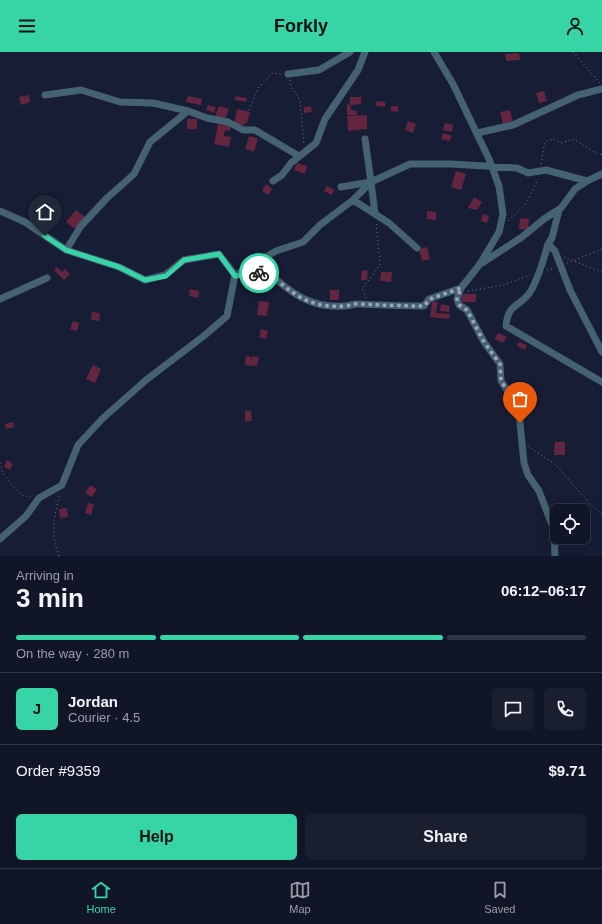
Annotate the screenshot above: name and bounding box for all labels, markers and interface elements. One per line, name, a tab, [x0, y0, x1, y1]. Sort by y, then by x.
icon: menu	[16, 15, 38, 37]
icon: person	[564, 15, 586, 37]
text: Forkly	[274, 16, 328, 36]
pin	[28, 195, 62, 236]
icon: home	[34, 201, 56, 223]
courier	[239, 253, 279, 293]
icon: bike	[248, 262, 270, 284]
pin	[503, 382, 537, 423]
icon: bag	[509, 388, 531, 410]
map controls	[550, 504, 590, 544]
button: locate	[550, 504, 590, 544]
text: Arriving in	[16, 568, 74, 583]
text: 06:12–06:17	[501, 582, 586, 599]
text: 3 min	[16, 583, 84, 613]
text: On the way · 280 m	[16, 646, 129, 661]
button: chat	[492, 688, 534, 730]
button: phone	[544, 688, 586, 730]
text: Jordan	[68, 693, 118, 710]
text: J	[33, 700, 41, 717]
text: Courier · 4.5	[68, 710, 140, 725]
text: Order #9359	[16, 762, 100, 779]
text: $9.71	[548, 762, 586, 779]
button: Help	[16, 814, 297, 860]
button: Share	[305, 814, 586, 860]
tab: Home	[87, 879, 116, 915]
tab: Map	[289, 879, 311, 915]
tab: Saved	[484, 879, 515, 915]

